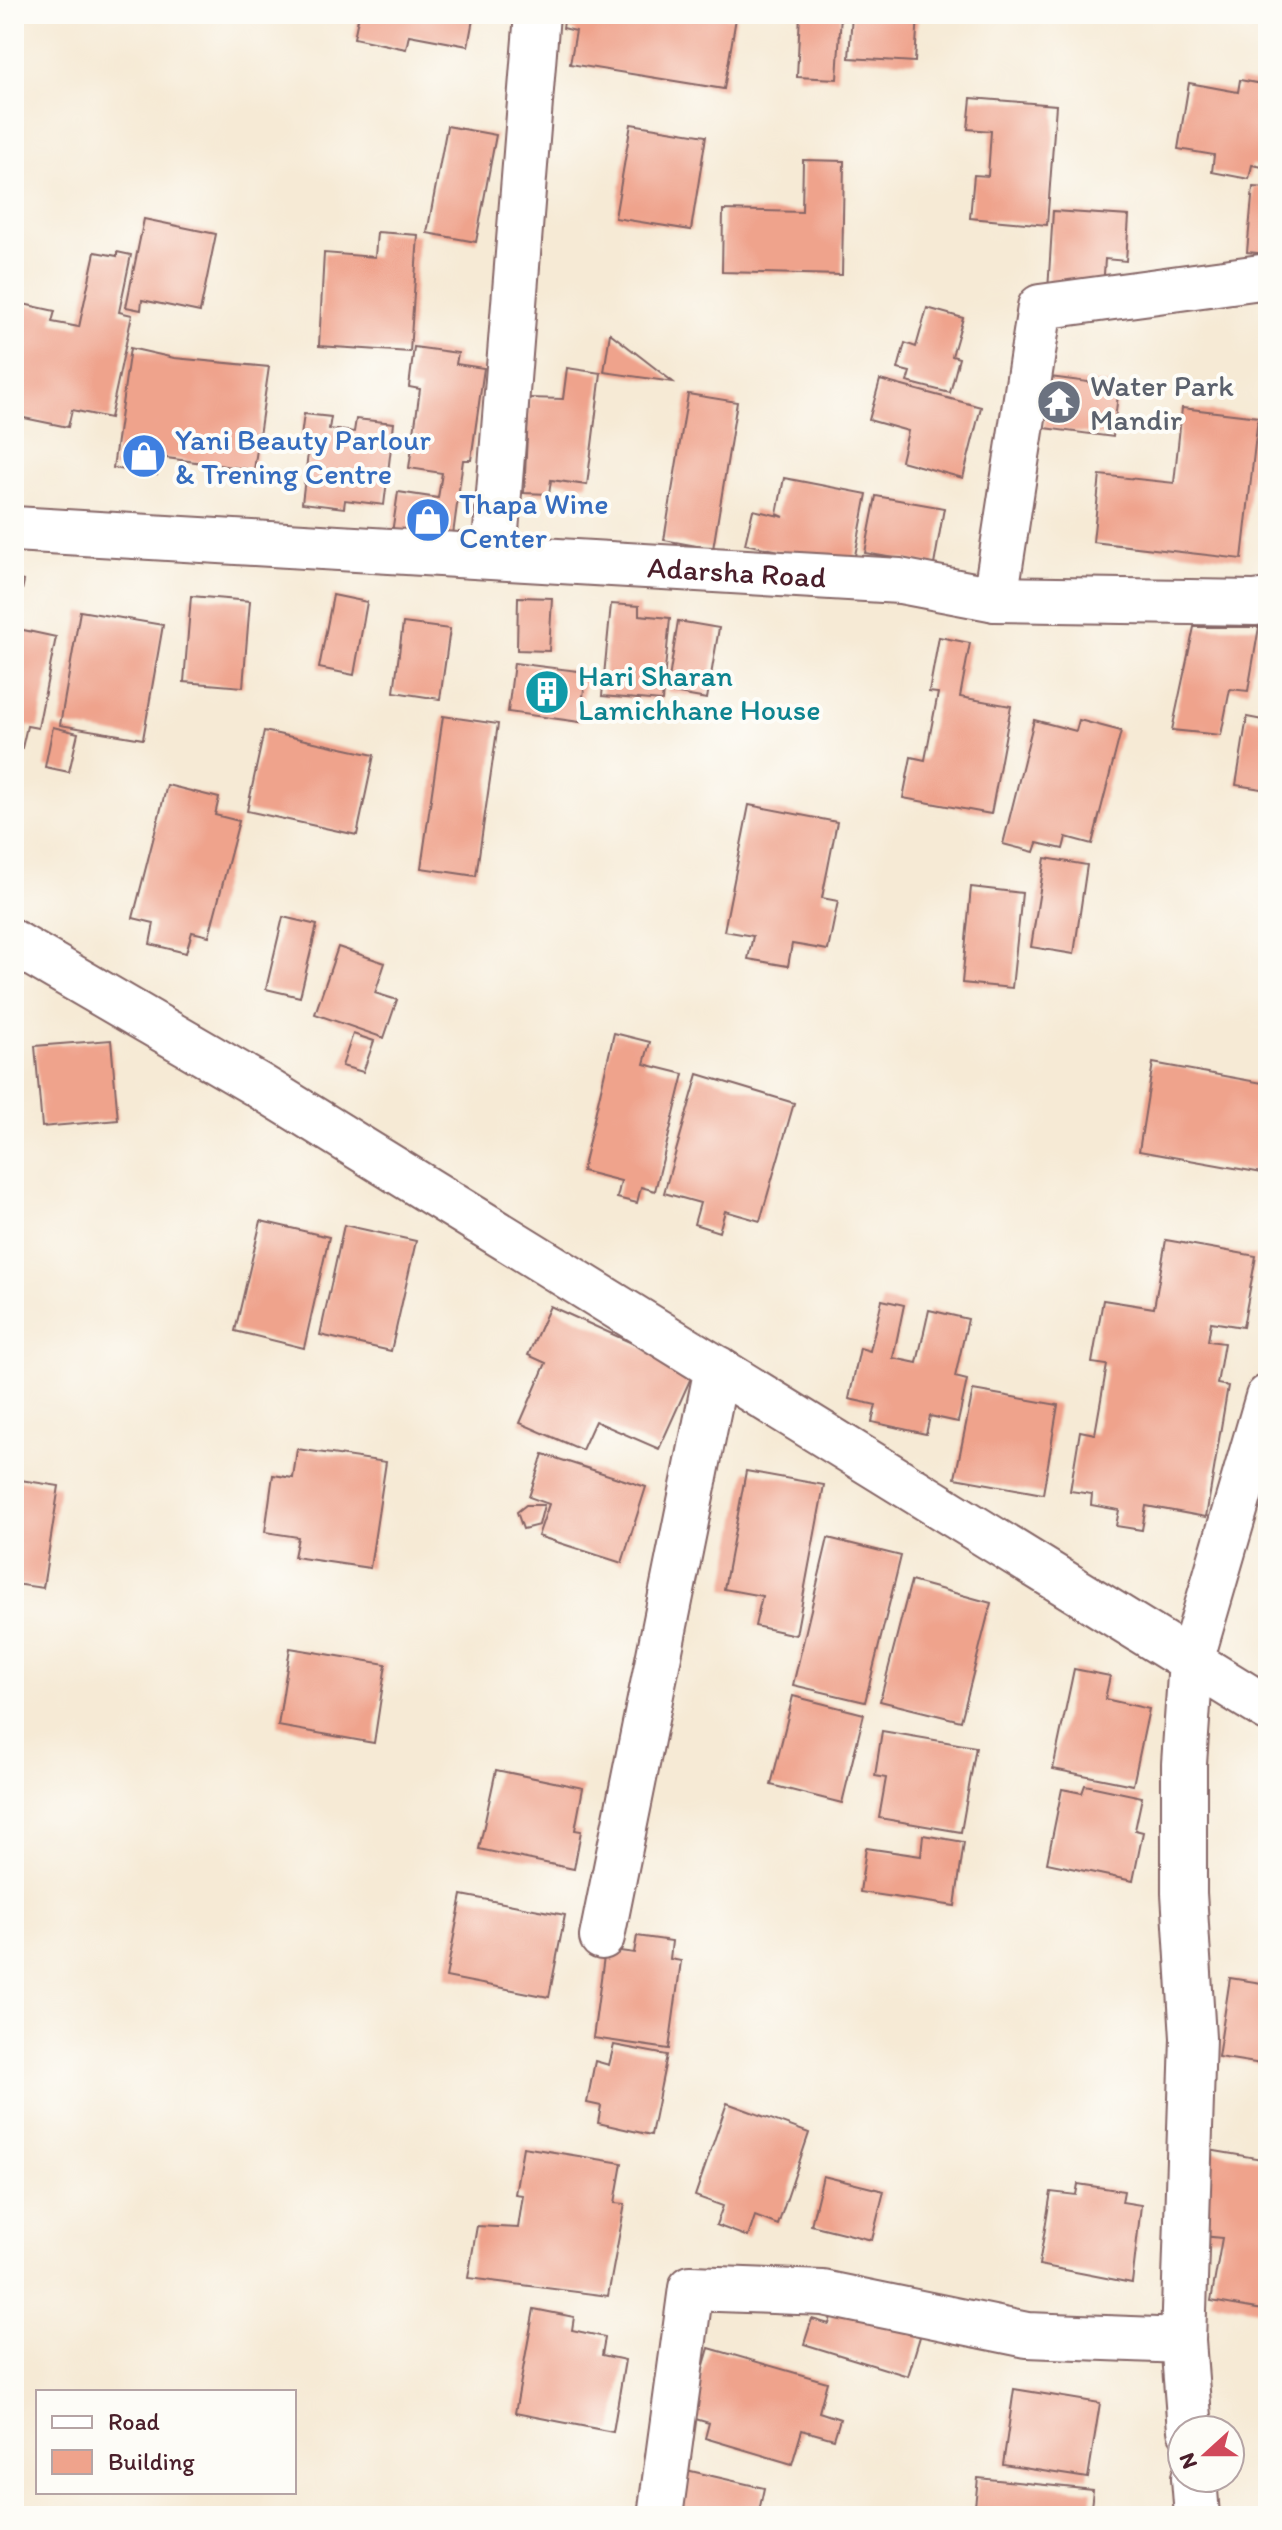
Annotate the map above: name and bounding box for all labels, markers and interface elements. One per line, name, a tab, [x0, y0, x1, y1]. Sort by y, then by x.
place label: Water Park Mandir	[1090, 367, 1234, 438]
temple icon: Water Park Mandir	[1035, 378, 1083, 426]
place label: Yani Beauty Parlour & Trening Centre	[175, 421, 431, 492]
shop icon: Yani Beauty Parlour & Trening Centre	[120, 432, 168, 480]
place label: Thapa Wine Center	[459, 485, 609, 556]
shop icon: Thapa Wine Center	[404, 496, 452, 544]
street label: Adarsha Road	[646, 548, 827, 595]
place label: Hari Sharan Lamichhane House	[578, 657, 821, 728]
building icon: Hari Sharan Lamichhane House	[523, 668, 571, 716]
legend	[36, 2390, 296, 2494]
text: Road	[108, 2407, 160, 2436]
north arrow	[1166, 2414, 1246, 2494]
text: Building	[108, 2447, 195, 2476]
text: N	[1173, 2449, 1203, 2473]

